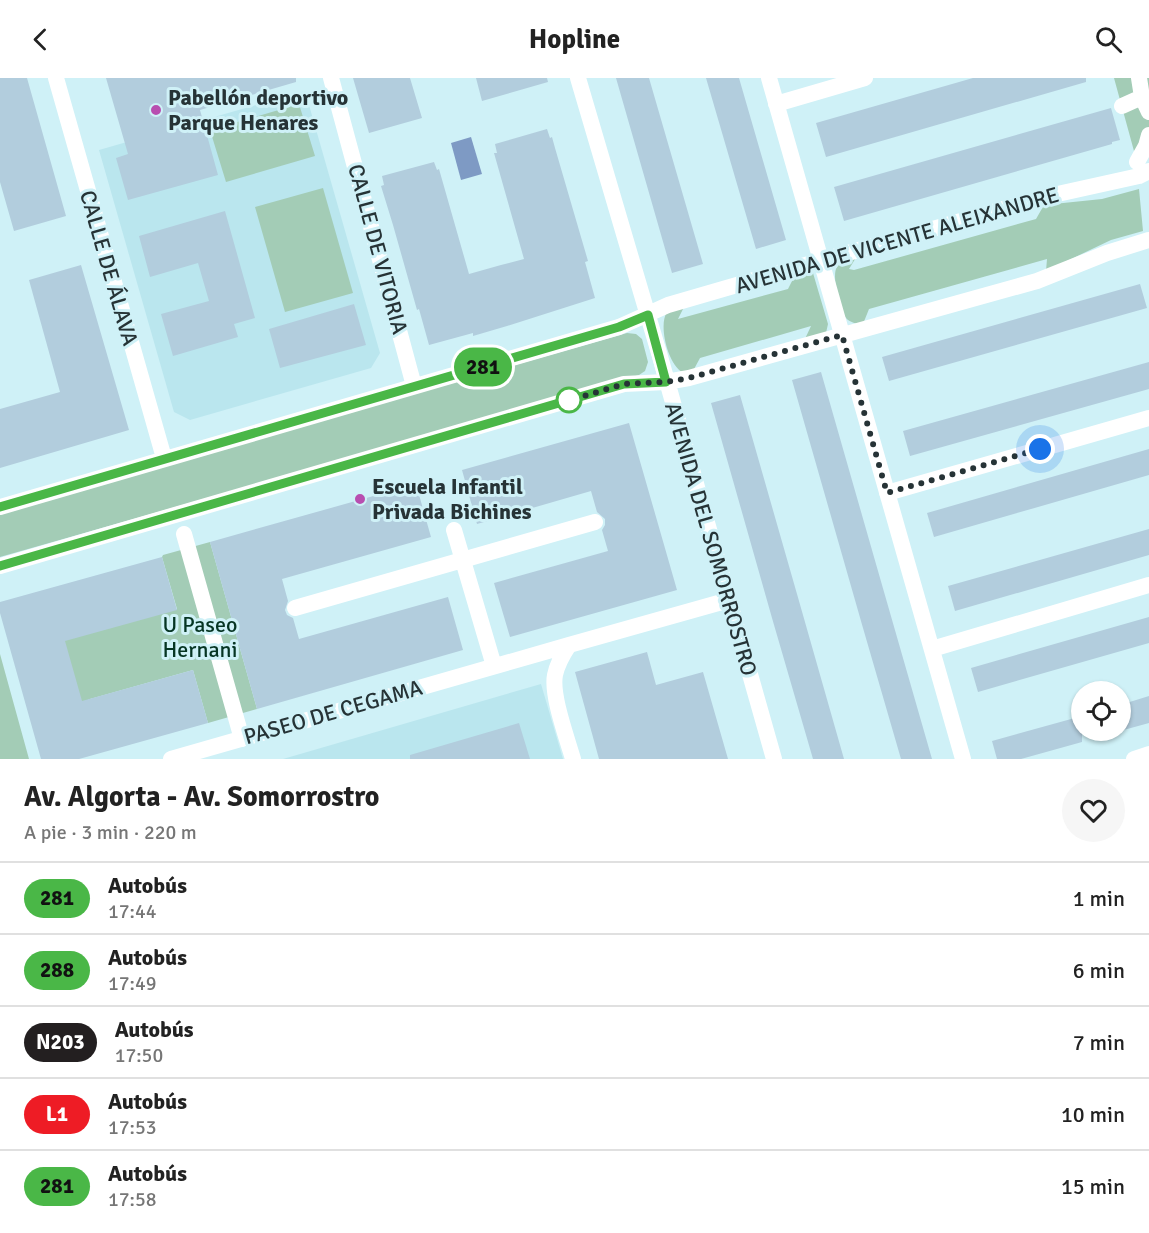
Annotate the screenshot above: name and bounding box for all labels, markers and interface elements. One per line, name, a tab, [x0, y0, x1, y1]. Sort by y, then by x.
icon: back	[24, 23, 57, 56]
text: Hopline	[529, 23, 620, 56]
icon: search	[1092, 23, 1125, 56]
place label: Pabellón deportivo Parque Henares	[168, 84, 348, 136]
marker: Pabellón deportivo Parque Henares	[149, 103, 163, 117]
street label: CALLE DE VITORIA	[342, 161, 414, 338]
street label: AVENIDA DE VICENTE ALEIXANDRE	[732, 181, 1062, 299]
street label: CALLE DE ÁLAVA	[74, 187, 144, 349]
line badge: 281	[448, 348, 518, 386]
text: 281	[466, 354, 500, 380]
unlabelled marker	[556, 387, 582, 413]
street label: AVENIDA DEL SOMORROSTRO	[659, 399, 763, 679]
your location	[1025, 434, 1055, 464]
place label: Escuela Infantil Privada Bichines	[372, 473, 532, 525]
marker: Escuela Infantil Privada Bichines	[353, 492, 367, 506]
park label: U Paseo Hernani	[162, 611, 238, 663]
street label: PASEO DE CEGAMA	[241, 673, 426, 750]
map controls	[1071, 681, 1131, 741]
button: locate	[1071, 681, 1131, 741]
button: heart	[1062, 779, 1125, 842]
text: Av. Algorta - Av. Somorrostro	[24, 780, 379, 814]
text: A pie · 3 min · 220 m	[24, 820, 197, 845]
text: Autobús	[108, 872, 187, 899]
text: 281	[40, 885, 74, 911]
text: 1 min	[1073, 885, 1125, 912]
text: 17:44	[108, 899, 157, 924]
text: Autobús	[108, 944, 187, 971]
text: 288	[40, 957, 74, 983]
text: 6 min	[1073, 957, 1125, 984]
text: 17:49	[108, 971, 157, 996]
text: Autobús	[115, 1016, 194, 1043]
text: N203	[36, 1029, 85, 1055]
text: 7 min	[1073, 1029, 1125, 1056]
text: 17:50	[115, 1043, 163, 1068]
text: Autobús	[108, 1088, 187, 1115]
text: L1	[46, 1101, 68, 1127]
text: 10 min	[1061, 1101, 1125, 1128]
text: 17:53	[108, 1115, 157, 1140]
text: Autobús	[108, 1160, 187, 1187]
text: 281	[40, 1173, 74, 1199]
text: 15 min	[1061, 1173, 1125, 1200]
text: 17:58	[108, 1187, 157, 1212]

